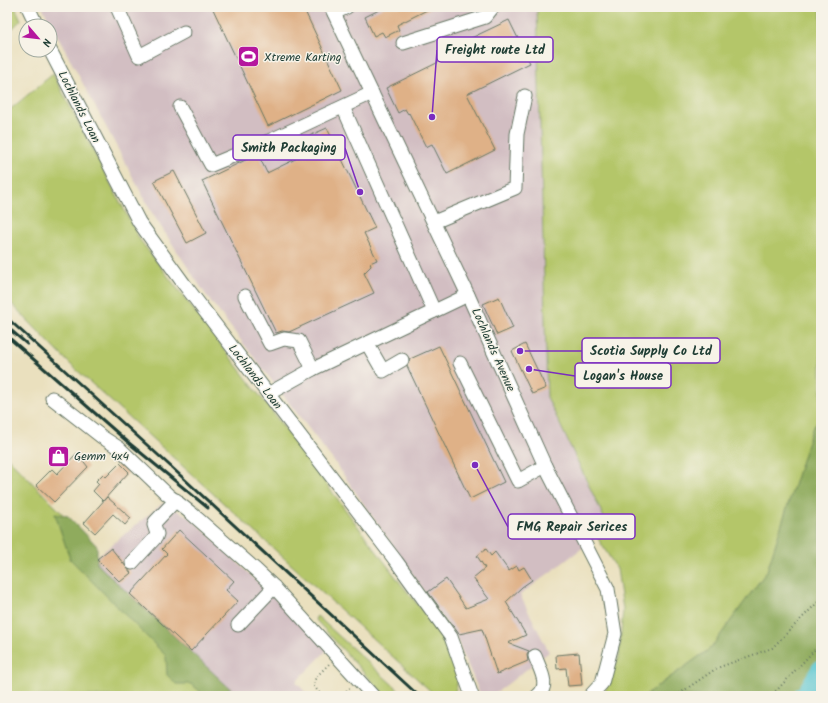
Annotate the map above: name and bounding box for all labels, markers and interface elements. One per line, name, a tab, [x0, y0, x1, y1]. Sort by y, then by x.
north arrow	[18, 18, 58, 58]
text: N	[36, 35, 56, 50]
callout: Freight route Ltd	[437, 37, 553, 62]
text: Freight route Ltd	[445, 40, 546, 61]
sports icon: Xtreme Karting	[236, 44, 262, 70]
place label: Xtreme Karting	[264, 48, 342, 67]
street label: Lochlands Loan	[53, 68, 105, 146]
callout: Smith Packaging	[233, 135, 345, 160]
text: Smith Packaging	[241, 138, 337, 159]
street label: Lochlands Avenue	[466, 305, 520, 396]
callout: Scotia Supply Co Ltd	[582, 338, 720, 363]
street label: Lochlands Loan	[223, 340, 287, 414]
text: Scotia Supply Co Ltd	[590, 341, 713, 362]
callout: Logan's House	[575, 363, 671, 388]
text: Logan's House	[583, 366, 664, 387]
shop icon: Gemm 4x4	[45, 443, 71, 469]
place label: Gemm 4x4	[74, 447, 129, 466]
callout: FMG Repair Serices	[508, 514, 635, 539]
text: FMG Repair Serices	[517, 517, 627, 538]

